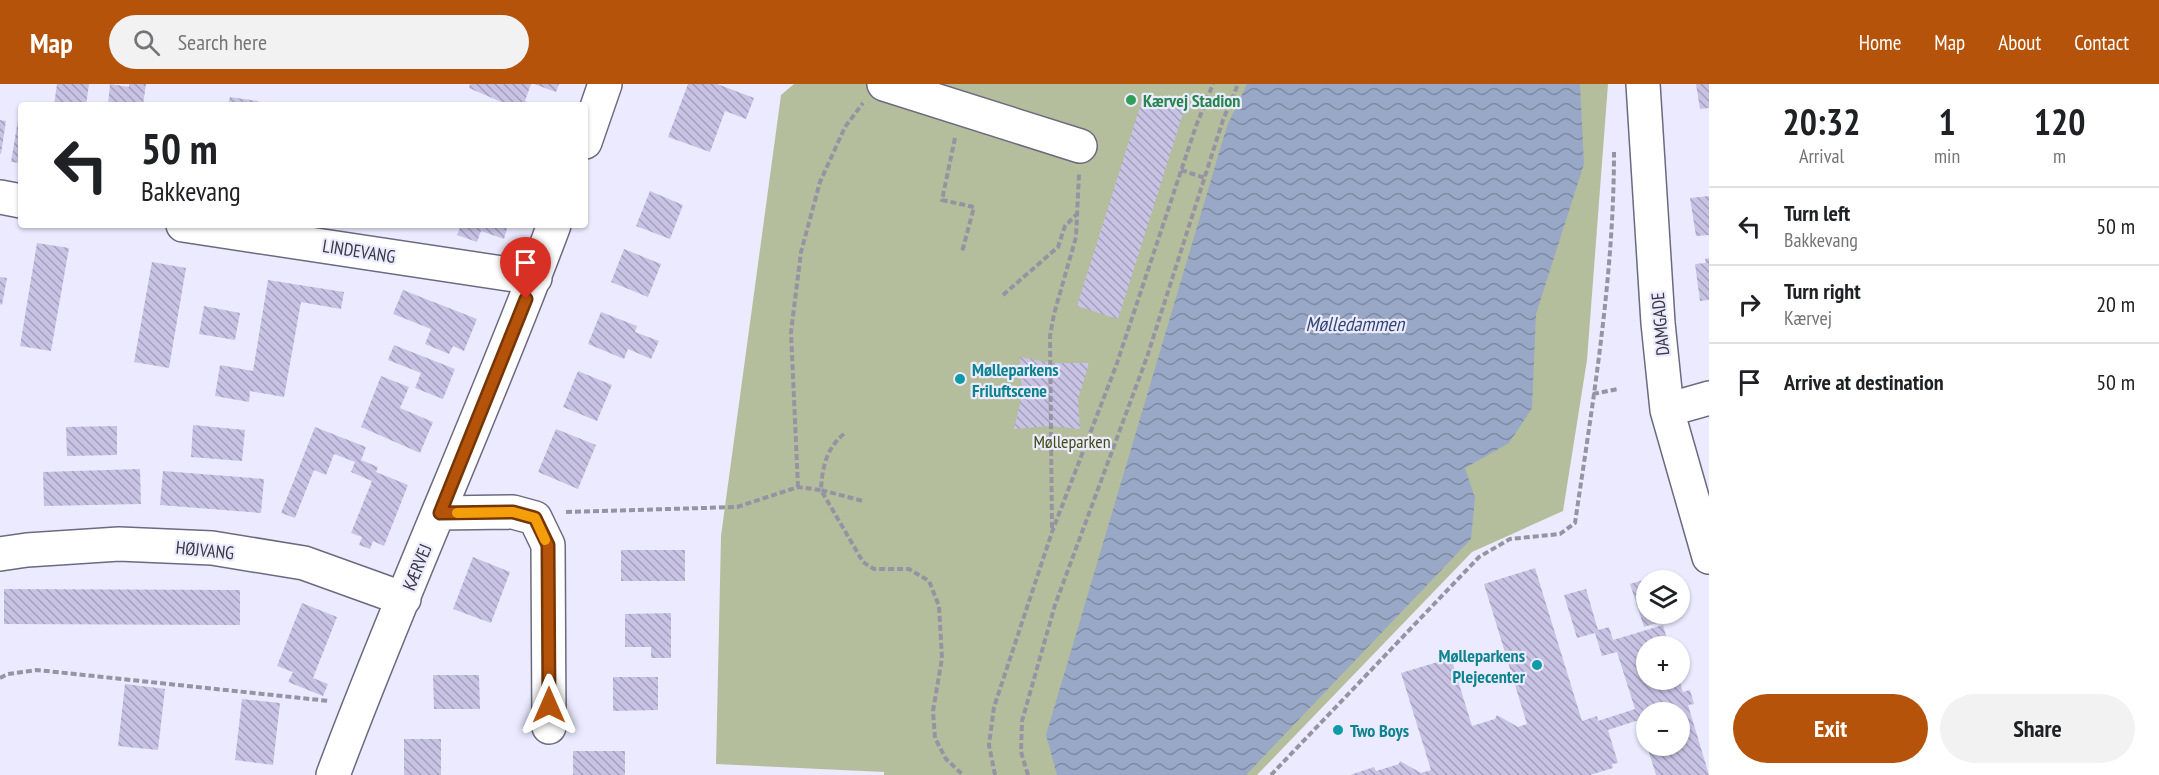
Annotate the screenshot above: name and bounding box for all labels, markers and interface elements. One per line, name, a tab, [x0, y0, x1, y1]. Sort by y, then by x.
search box	[109, 15, 529, 69]
text: Map	[30, 24, 73, 61]
icon: search	[130, 26, 163, 59]
text: Search here	[178, 28, 267, 56]
text: Home	[1859, 29, 1901, 56]
text: Map	[1934, 29, 1965, 56]
text: About	[1998, 29, 2041, 56]
text: Contact	[2074, 29, 2129, 56]
place label: Kærvej Stadion	[1143, 89, 1240, 112]
marker: Kærvej Stadion	[1124, 93, 1138, 107]
text: 20:32	[1783, 98, 1860, 145]
text: 1	[1938, 98, 1956, 145]
text: 120	[2034, 98, 2085, 145]
text: 50 m	[141, 121, 218, 176]
icon: left	[42, 126, 120, 204]
text: Arrival	[1799, 143, 1844, 169]
text: min	[1934, 143, 1960, 169]
text: m	[2053, 143, 2066, 169]
text: Bakkevang	[141, 174, 241, 208]
text: Turn left	[1784, 199, 1850, 227]
icon: left	[1733, 210, 1766, 243]
text: 50 m	[2096, 212, 2135, 240]
text: Bakkevang	[1784, 227, 1858, 253]
street label: LINDEVANG	[321, 234, 397, 268]
pin	[500, 237, 551, 299]
icon: arrive	[509, 246, 542, 279]
text: Turn right	[1784, 277, 1861, 305]
icon: right	[1733, 288, 1766, 321]
text: 20 m	[2096, 290, 2135, 318]
street label: DAMGADE	[1646, 291, 1674, 357]
text: Kærvej	[1784, 305, 1832, 331]
water label: Mølledammen	[1306, 311, 1406, 337]
place label: Mølleparkens Friluftscene	[972, 358, 1059, 402]
icon: arrive	[1733, 366, 1766, 399]
text: Arrive at destination	[1784, 368, 1944, 396]
text: 50 m	[2096, 368, 2135, 396]
marker: Mølleparkens Friluftscene	[953, 372, 967, 386]
park label: Mølleparken	[1033, 430, 1111, 453]
street label: HØJVANG	[175, 536, 235, 565]
street label: KÆRVEJ	[397, 540, 437, 594]
map controls	[1636, 570, 1690, 756]
button: layers	[1636, 570, 1690, 624]
button: +	[1636, 636, 1690, 690]
place label: Mølleparkens Plejecenter	[1438, 644, 1526, 688]
marker: Mølleparkens Plejecenter	[1530, 658, 1544, 672]
position arrow	[517, 673, 581, 737]
button: Exit	[1733, 694, 1928, 763]
button: Share	[1940, 694, 2135, 763]
button: −	[1636, 702, 1690, 756]
place label: Two Boys	[1350, 719, 1409, 742]
marker: Two Boys	[1331, 723, 1345, 737]

